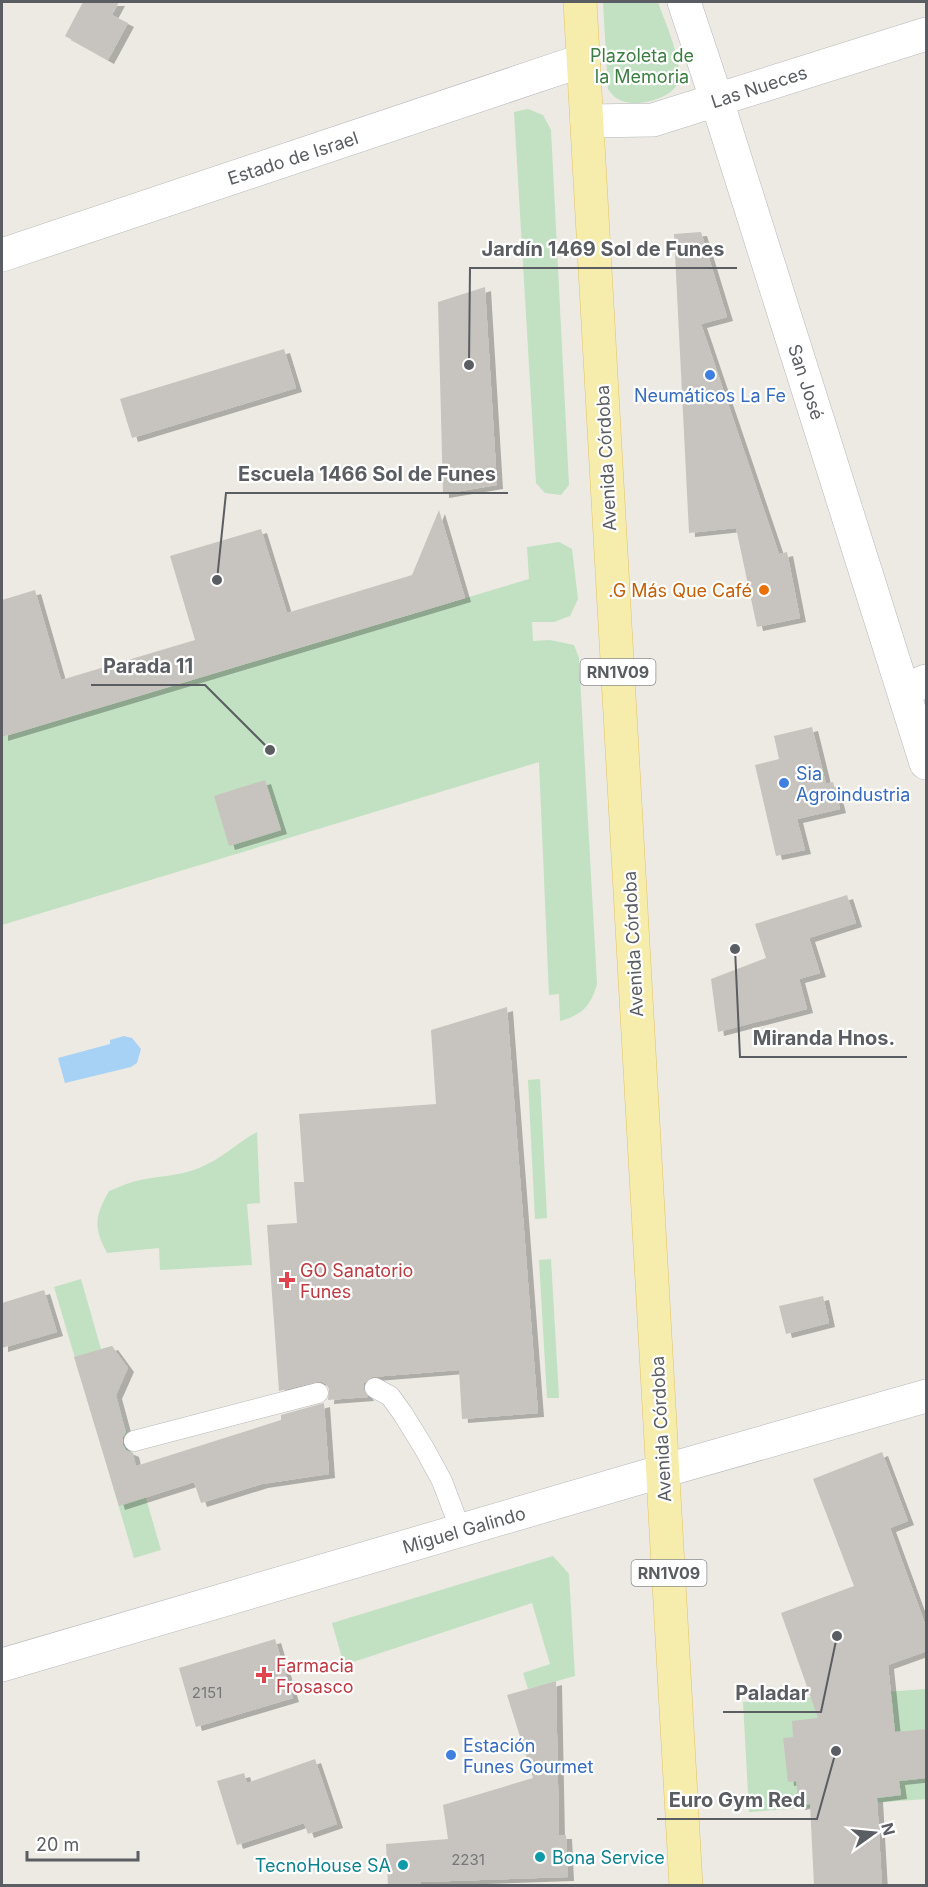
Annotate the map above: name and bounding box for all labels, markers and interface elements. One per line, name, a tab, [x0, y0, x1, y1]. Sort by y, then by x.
park label: Plazoleta de la Memoria	[590, 45, 694, 87]
street label: Las Nueces	[708, 62, 810, 112]
street label: Estado de Israel	[225, 127, 361, 189]
callout: Jardín 1469 Sol de Funes	[470, 230, 737, 268]
text: Jardín 1469 Sol de Funes	[482, 237, 724, 261]
street label: San José	[784, 341, 828, 423]
marker: Neumáticos La Fe	[703, 368, 717, 382]
street label: Avenida Córdoba	[592, 384, 620, 532]
place label: Neumáticos La Fe	[634, 385, 786, 406]
callout: Escuela 1466 Sol de Funes	[226, 455, 508, 493]
text: Escuela 1466 Sol de Funes	[238, 462, 496, 486]
place label: .G Más Que Café	[608, 580, 752, 601]
marker: .G Más Que Café	[757, 583, 771, 597]
callout: Parada 11	[91, 647, 205, 685]
text: Parada 11	[103, 654, 193, 678]
road number: RN1V09	[580, 659, 656, 685]
place label: Sia Agroindustria	[796, 763, 910, 805]
marker: Sia Agroindustria	[777, 776, 791, 790]
street label: Avenida Córdoba	[619, 870, 647, 1018]
callout: Miranda Hnos.	[740, 1019, 907, 1057]
text: Miranda Hnos.	[753, 1026, 895, 1050]
place label: GO Sanatorio Funes	[300, 1260, 413, 1302]
marker: GO Sanatorio Funes	[278, 1271, 296, 1289]
street label: Avenida Córdoba	[647, 1355, 675, 1503]
street label: Miguel Galindo	[400, 1502, 528, 1558]
road number: RN1V09	[632, 1560, 706, 1586]
place label: Farmacia Frosasco	[276, 1655, 354, 1697]
marker: Farmacia Frosasco	[257, 1668, 271, 1682]
callout: Paladar	[723, 1674, 821, 1712]
text: Paladar	[735, 1681, 809, 1705]
house number: 2151	[192, 1683, 222, 1702]
place label: Estación Funes Gourmet	[463, 1735, 594, 1777]
marker: Estación Funes Gourmet	[444, 1748, 458, 1762]
callout: Euro Gym Red	[657, 1781, 817, 1819]
text: Euro Gym Red	[669, 1788, 805, 1812]
north arrow	[844, 1803, 904, 1863]
text: N	[877, 1821, 900, 1838]
scale bar	[27, 1824, 138, 1862]
text: 20 m	[36, 1834, 79, 1855]
place label: Bona Service	[552, 1847, 665, 1868]
house number: 2231	[451, 1850, 485, 1869]
marker: Bona Service	[533, 1850, 547, 1864]
place label: TecnoHouse SA	[255, 1855, 391, 1876]
marker: TecnoHouse SA	[396, 1858, 410, 1872]

